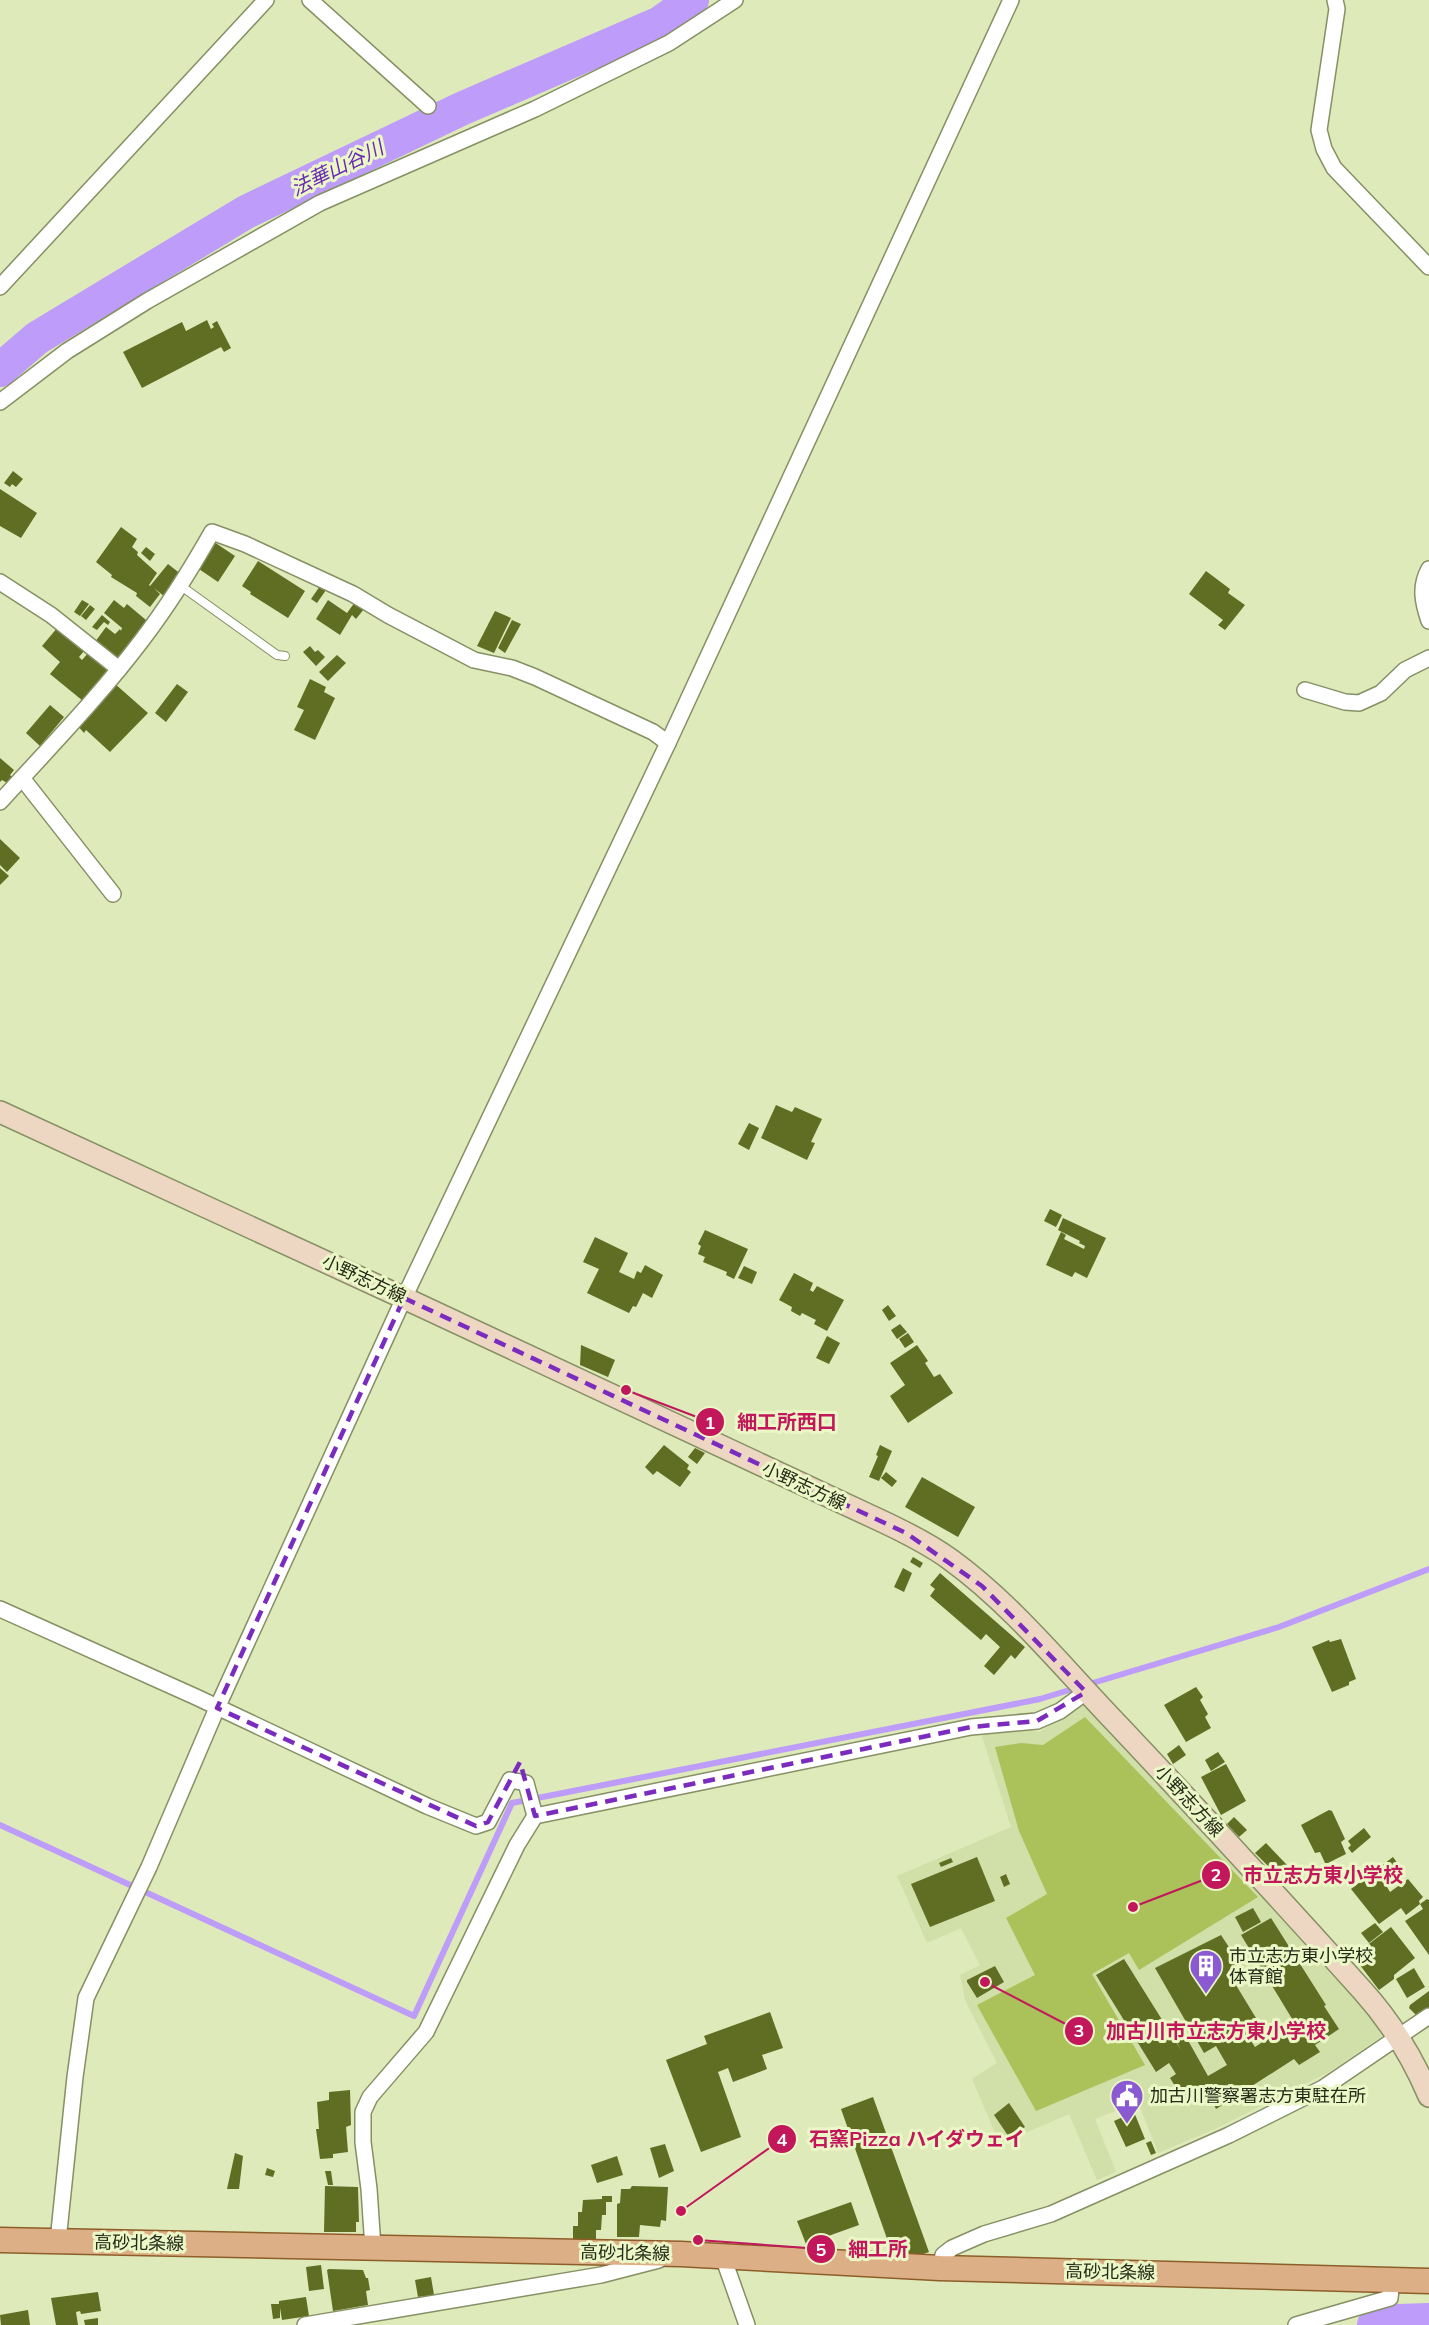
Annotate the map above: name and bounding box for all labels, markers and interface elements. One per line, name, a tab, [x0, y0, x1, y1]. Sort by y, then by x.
water label: 法華山谷川	[286, 134, 389, 201]
street label: 小野志方線	[319, 1249, 410, 1308]
callout: 細工所西口	[695, 1403, 849, 1441]
text: 細工所西口	[737, 1409, 837, 1434]
text: 1	[705, 1411, 715, 1434]
street label: 小野志方線	[759, 1456, 850, 1515]
street label: 小野志方線	[1150, 1760, 1228, 1841]
callout: 市立志方東小学校	[1201, 1856, 1415, 1894]
text: 市立志方東小学校	[1243, 1862, 1403, 1887]
text: 2	[1211, 1863, 1221, 1886]
place label: 市立志方東小学校 体育館	[1229, 1944, 1373, 1988]
building icon: 市立志方東小学校 体育館	[1188, 1948, 1224, 1995]
callout: 加古川市立志方東小学校	[1064, 2012, 1338, 2050]
text: 加古川市立志方東小学校	[1106, 2018, 1326, 2043]
text: 3	[1074, 2019, 1084, 2042]
public building icon: 加古川警察署志方東駐在所	[1109, 2078, 1145, 2125]
place label: 加古川警察署志方東駐在所	[1150, 2084, 1366, 2107]
callout: 石窯Pizza ハイダウェイ	[767, 2120, 1038, 2158]
text: 石窯Pizza ハイダウェイ	[809, 2126, 1025, 2151]
text: 4	[777, 2128, 788, 2151]
street label: 高砂北条線	[94, 2230, 184, 2255]
callout: 細工所	[806, 2230, 920, 2268]
text: 細工所	[848, 2236, 908, 2261]
text: 5	[816, 2238, 827, 2261]
street label: 高砂北条線	[580, 2240, 670, 2265]
street label: 高砂北条線	[1065, 2259, 1155, 2284]

